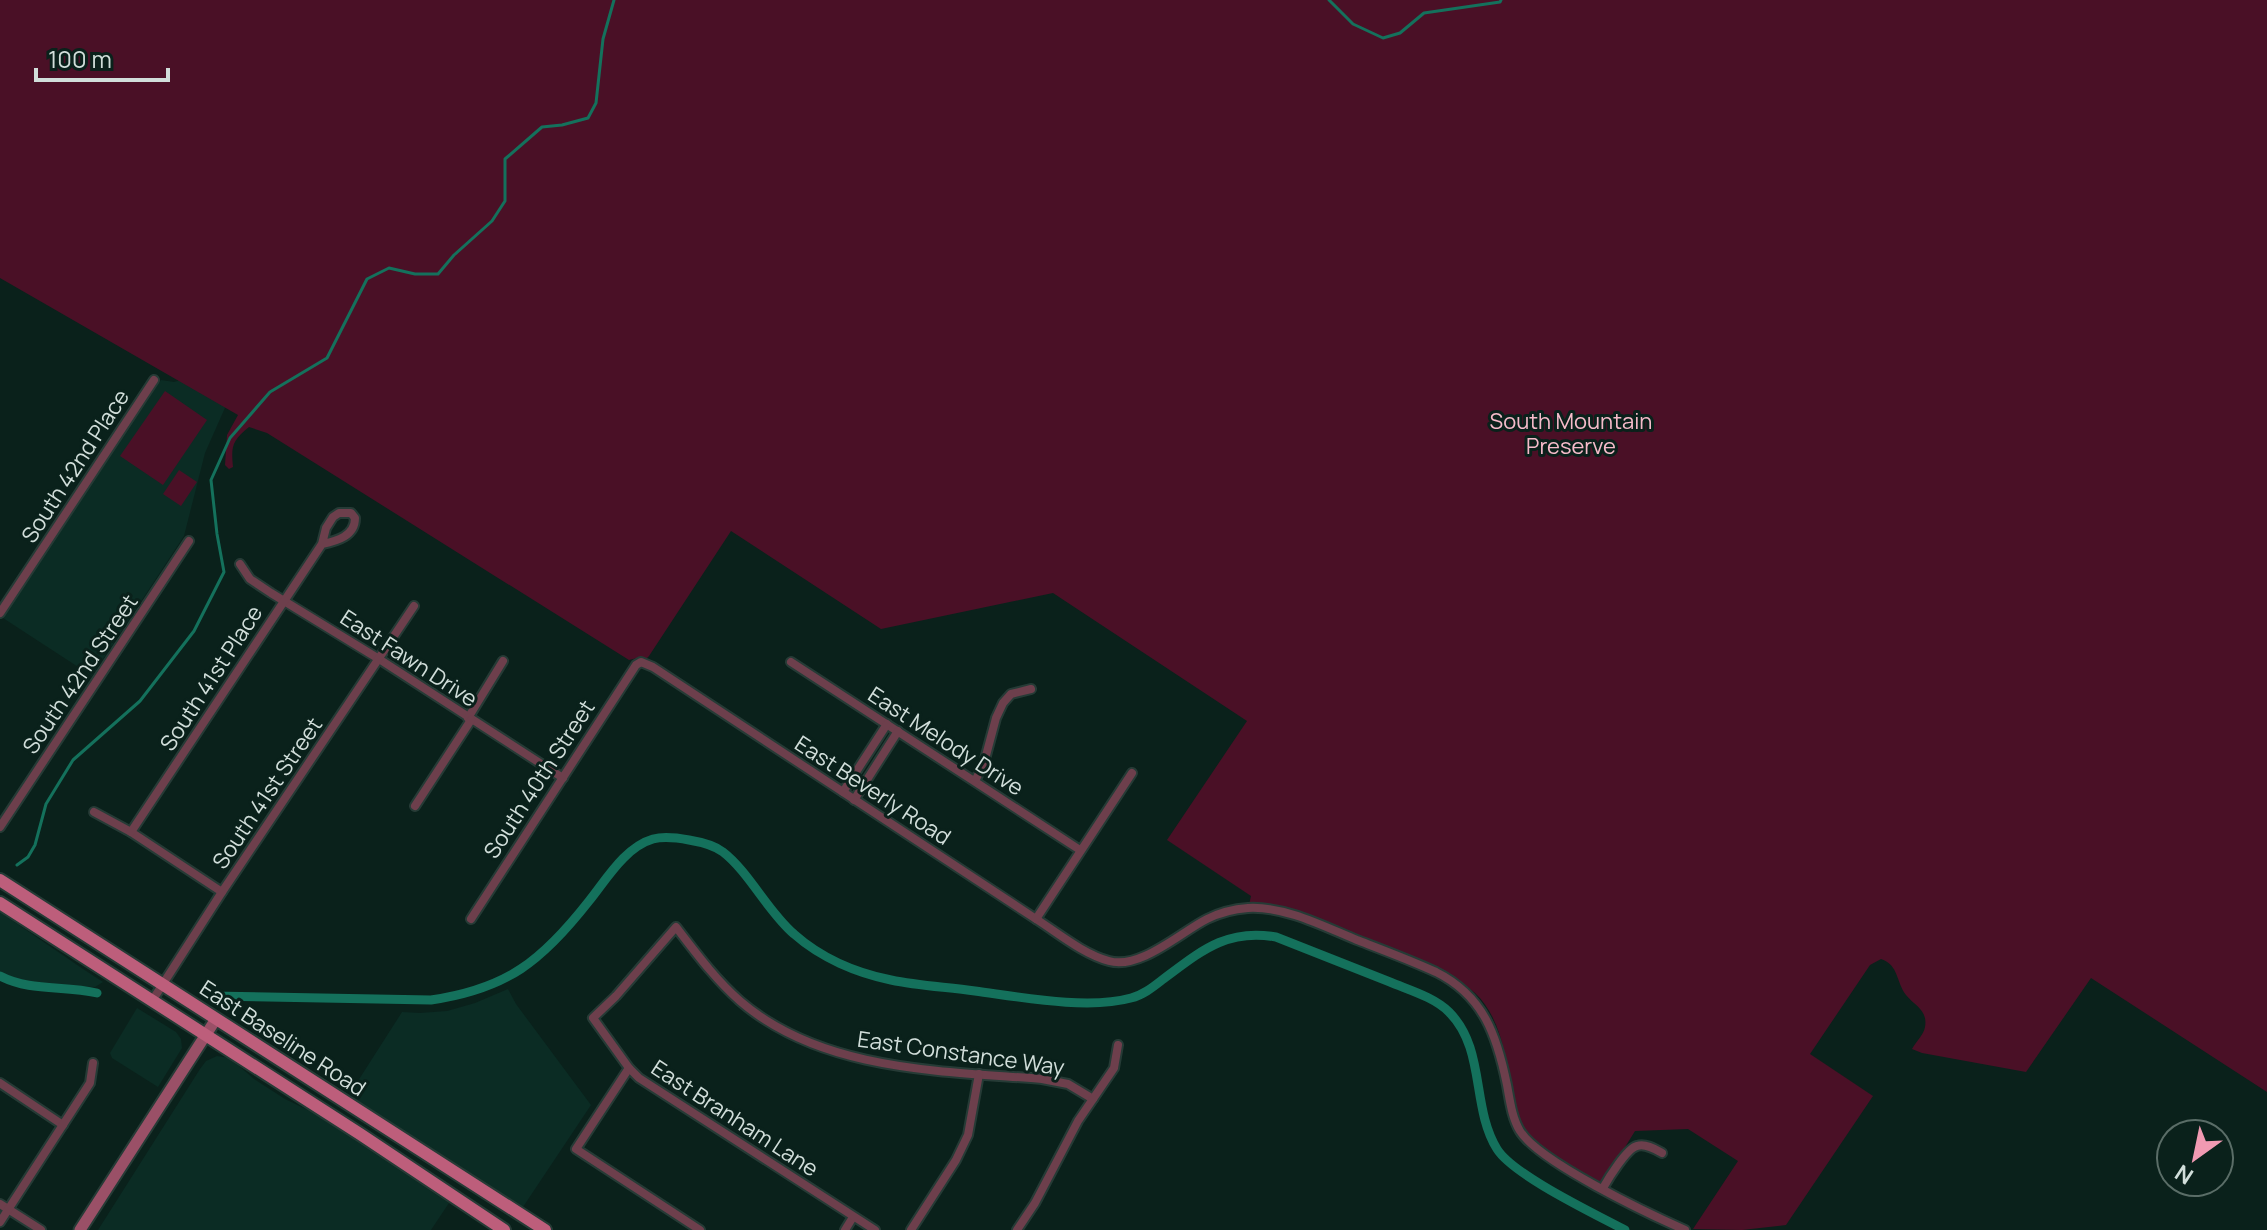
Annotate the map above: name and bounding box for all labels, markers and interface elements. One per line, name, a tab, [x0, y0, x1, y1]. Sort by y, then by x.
scale bar	[36, 32, 168, 82]
text: 100 m	[48, 42, 112, 75]
street label: South 42nd Place	[14, 383, 136, 548]
park label: South Mountain Preserve	[1490, 406, 1652, 461]
street label: South 42nd Street	[15, 588, 145, 760]
street label: South 41st Place	[153, 599, 269, 756]
street label: East Fawn Drive	[335, 602, 483, 714]
street label: East Melody Drive	[863, 680, 1030, 803]
street label: South 40th Street	[477, 694, 602, 864]
street label: South 41st Street	[205, 711, 329, 875]
street label: East Beverly Road	[789, 728, 957, 852]
street label: East Baseline Road	[194, 973, 372, 1103]
street label: East Constance Way	[856, 1024, 1067, 1082]
street label: East Branham Lane	[646, 1053, 824, 1183]
north arrow	[2155, 1118, 2235, 1198]
text: N	[2169, 1158, 2199, 1192]

